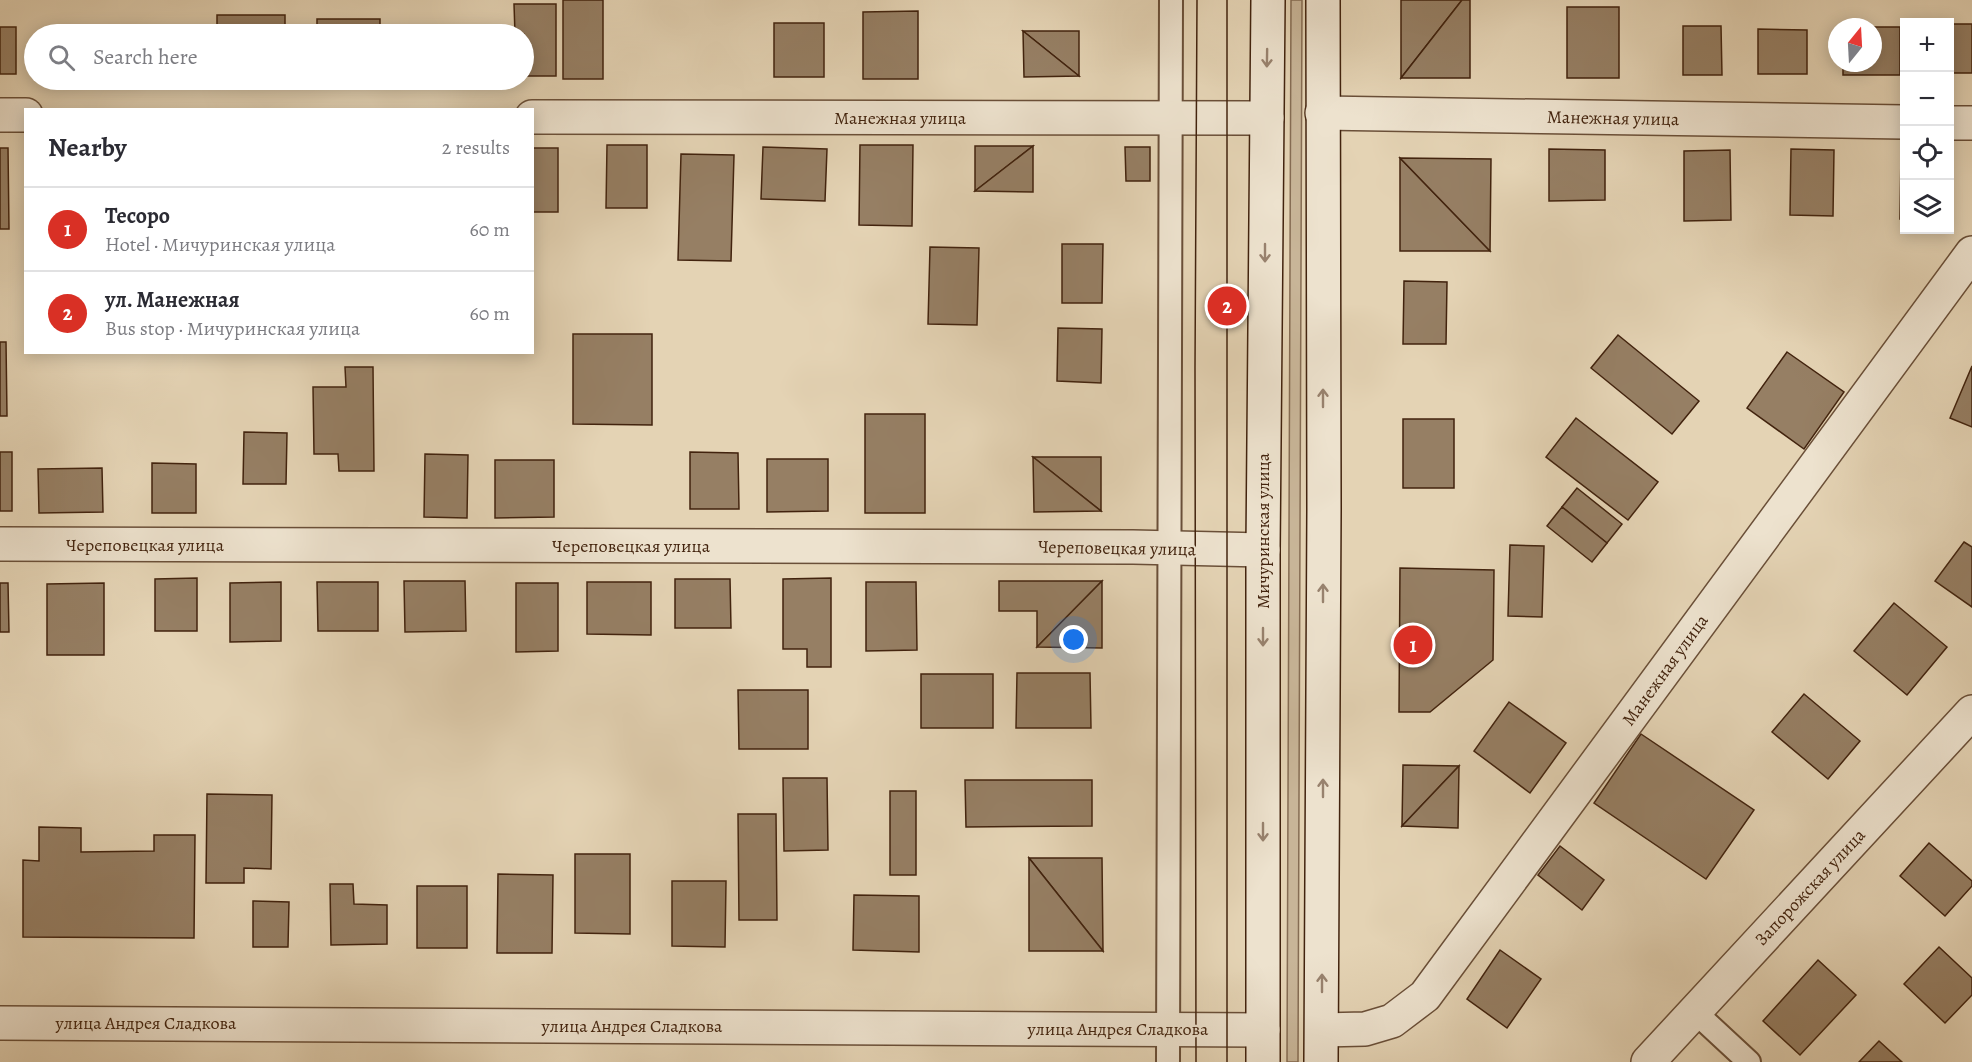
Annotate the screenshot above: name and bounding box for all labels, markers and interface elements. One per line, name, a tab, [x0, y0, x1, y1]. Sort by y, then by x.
north arrow	[1828, 18, 1882, 72]
map controls	[1900, 18, 1954, 234]
button: +	[1900, 18, 1954, 72]
search box	[24, 24, 534, 90]
icon: search	[45, 41, 78, 74]
text: Search here	[93, 42, 198, 72]
one-way arrow	[1261, 48, 1273, 68]
button: −	[1900, 72, 1954, 126]
street label: Манежная улица	[1547, 105, 1680, 131]
street label: Манежная улица	[834, 106, 967, 130]
button: locate	[1900, 126, 1954, 180]
text: Nearby	[48, 130, 127, 165]
text: 2 results	[442, 134, 510, 161]
button: layers	[1900, 180, 1954, 234]
text: Тесоро	[105, 201, 170, 231]
text: 1	[64, 216, 71, 243]
text: 60 m	[470, 216, 510, 243]
text: Hotel · Мичуринская улица	[105, 231, 335, 258]
one-way arrow	[1260, 243, 1271, 263]
pin: 2	[1208, 284, 1246, 328]
text: ул. Манежная	[105, 285, 240, 315]
text: 2	[63, 300, 72, 327]
text: 60 m	[470, 300, 510, 327]
text: Bus stop · Мичуринская улица	[105, 315, 360, 342]
one-way arrow	[1317, 388, 1329, 408]
street label: Мичуринская улица	[1251, 452, 1275, 609]
street label: Череповецкая улица	[66, 533, 225, 557]
street label: Череповецкая улица	[552, 534, 711, 558]
street label: Череповецкая улица	[1038, 535, 1197, 561]
one-way arrow	[1317, 583, 1329, 603]
street label: Манежная улица	[1616, 609, 1714, 731]
pin: 1	[1394, 622, 1432, 668]
your location	[1059, 625, 1088, 654]
one-way arrow	[1257, 627, 1269, 647]
one-way arrow	[1317, 778, 1328, 798]
one-way arrow	[1257, 822, 1269, 842]
street label: Запорожская улица	[1749, 823, 1871, 951]
one-way arrow	[1316, 973, 1328, 993]
street label: улица Андрея Сладкова	[55, 1011, 237, 1035]
street label: улица Андрея Сладкова	[541, 1014, 723, 1038]
street label: улица Андрея Сладкова	[1027, 1017, 1209, 1041]

